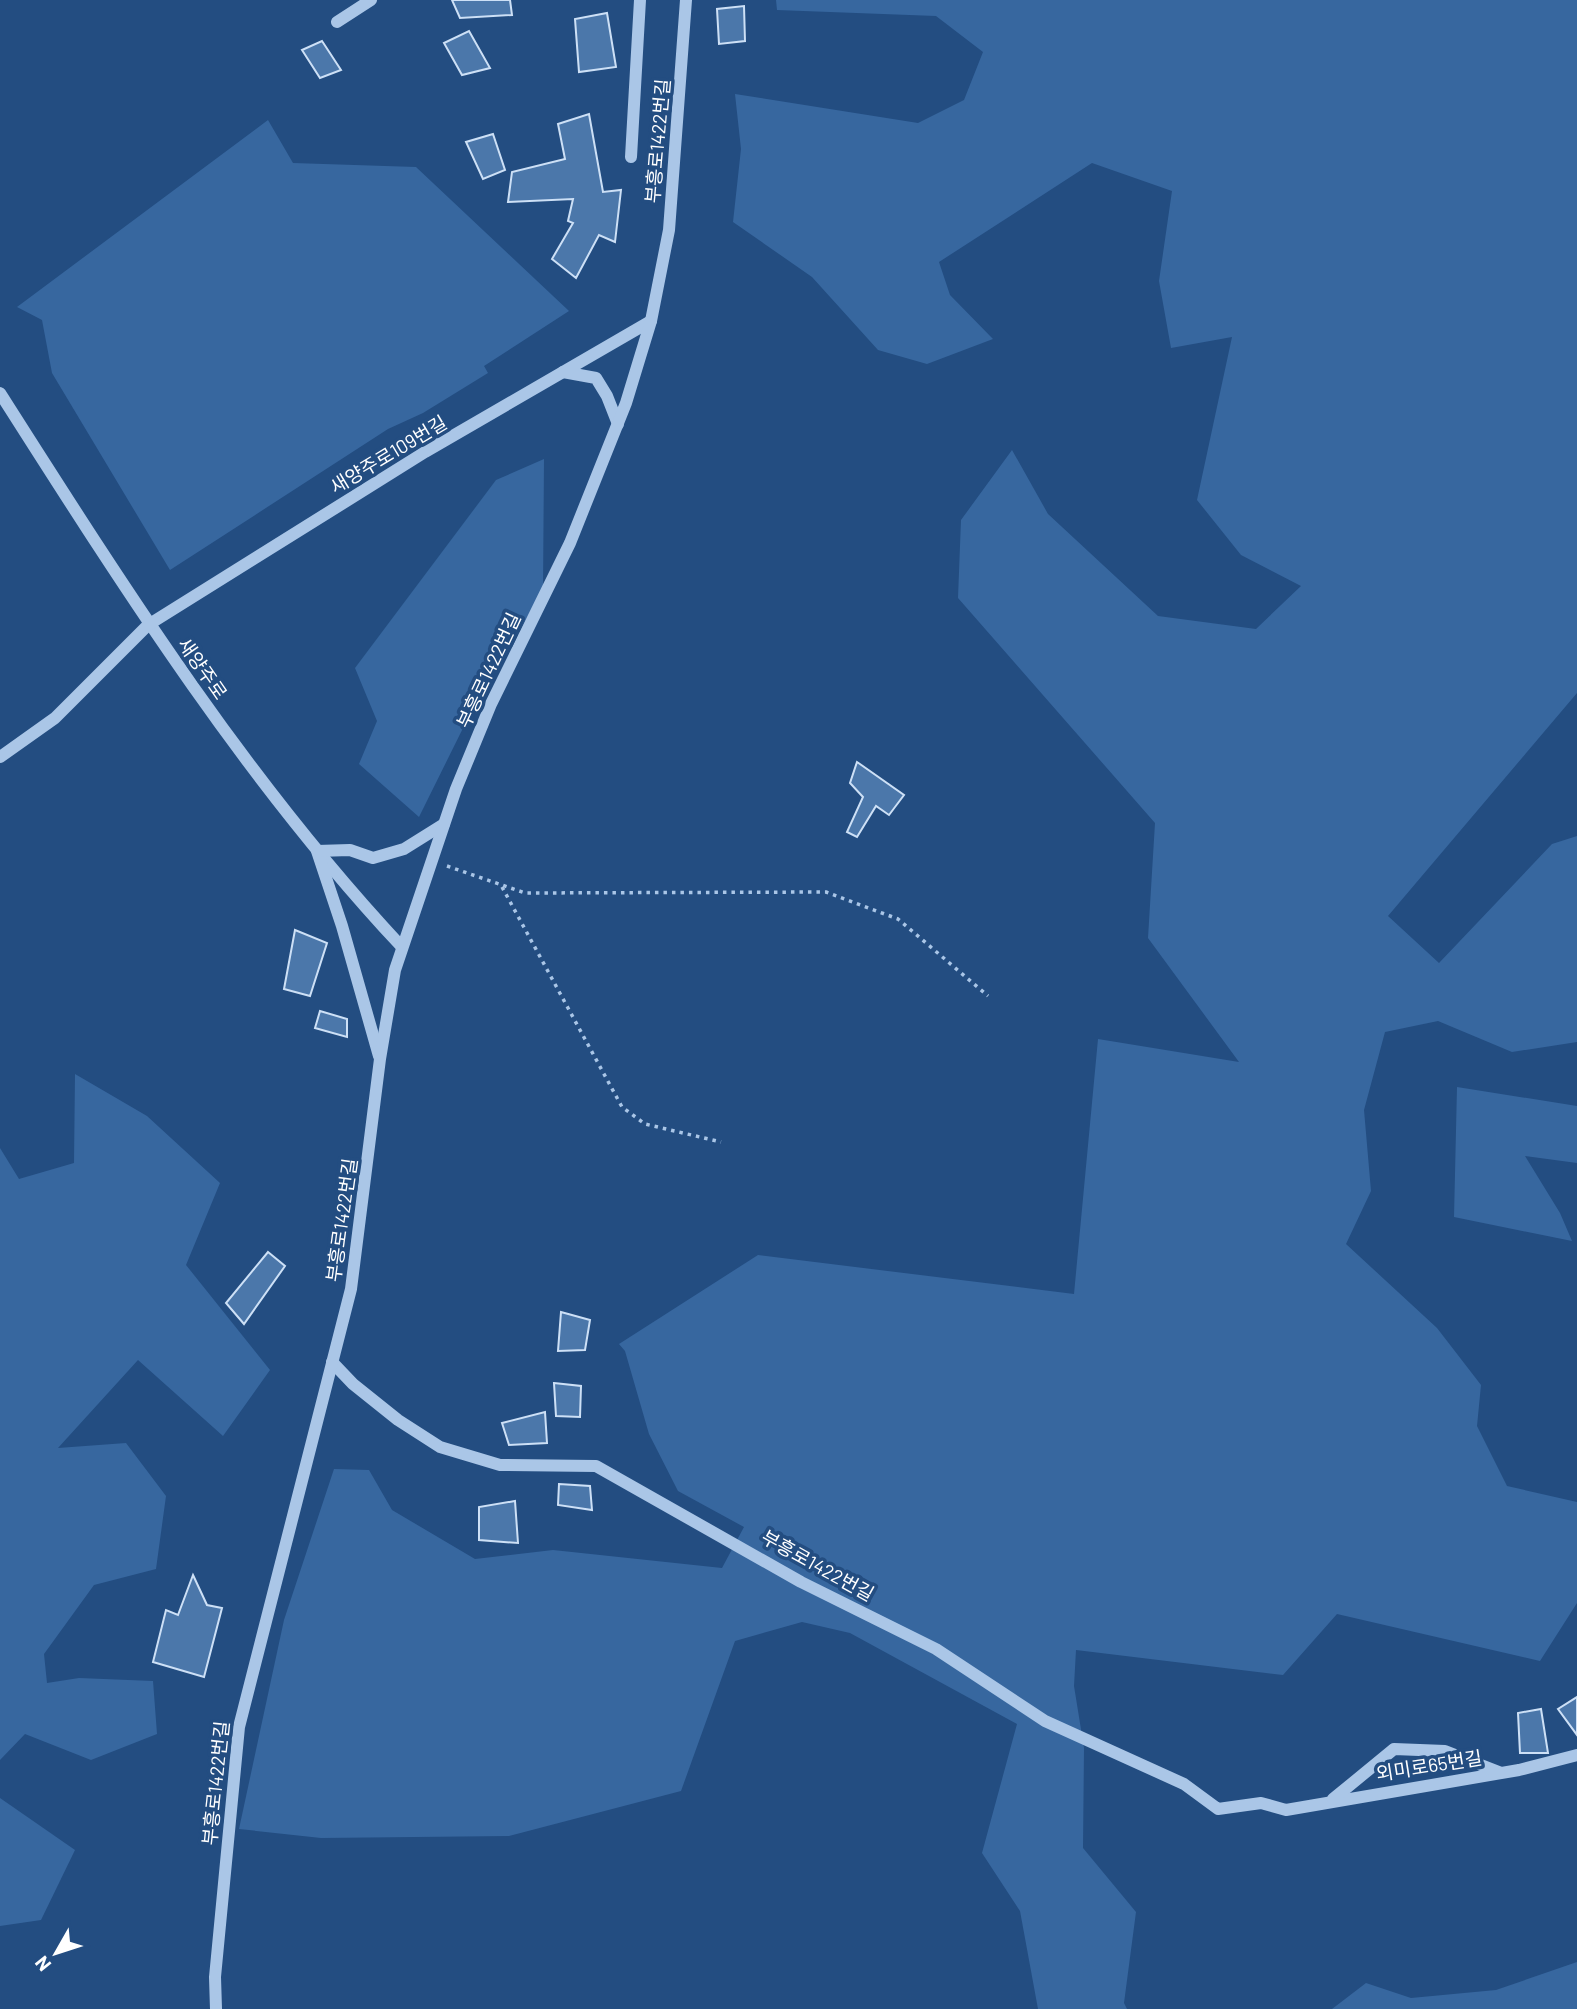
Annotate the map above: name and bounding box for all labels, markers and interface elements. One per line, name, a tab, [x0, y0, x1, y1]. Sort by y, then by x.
street label: 부흥로1422번길	[640, 78, 674, 204]
street label: 새양주로109번길	[325, 410, 451, 498]
street label: 부흥로1422번길	[451, 609, 525, 731]
street label: 새양주로	[174, 633, 232, 703]
street label: 부흥로1422번길	[321, 1157, 361, 1283]
street label: 부흥로1422번길	[758, 1525, 878, 1605]
street label: 부흥로1422번길	[197, 1720, 233, 1846]
street label: 외미로65번길	[1374, 1745, 1484, 1785]
north arrow	[21, 1918, 91, 1988]
text: N	[29, 1952, 55, 1976]

